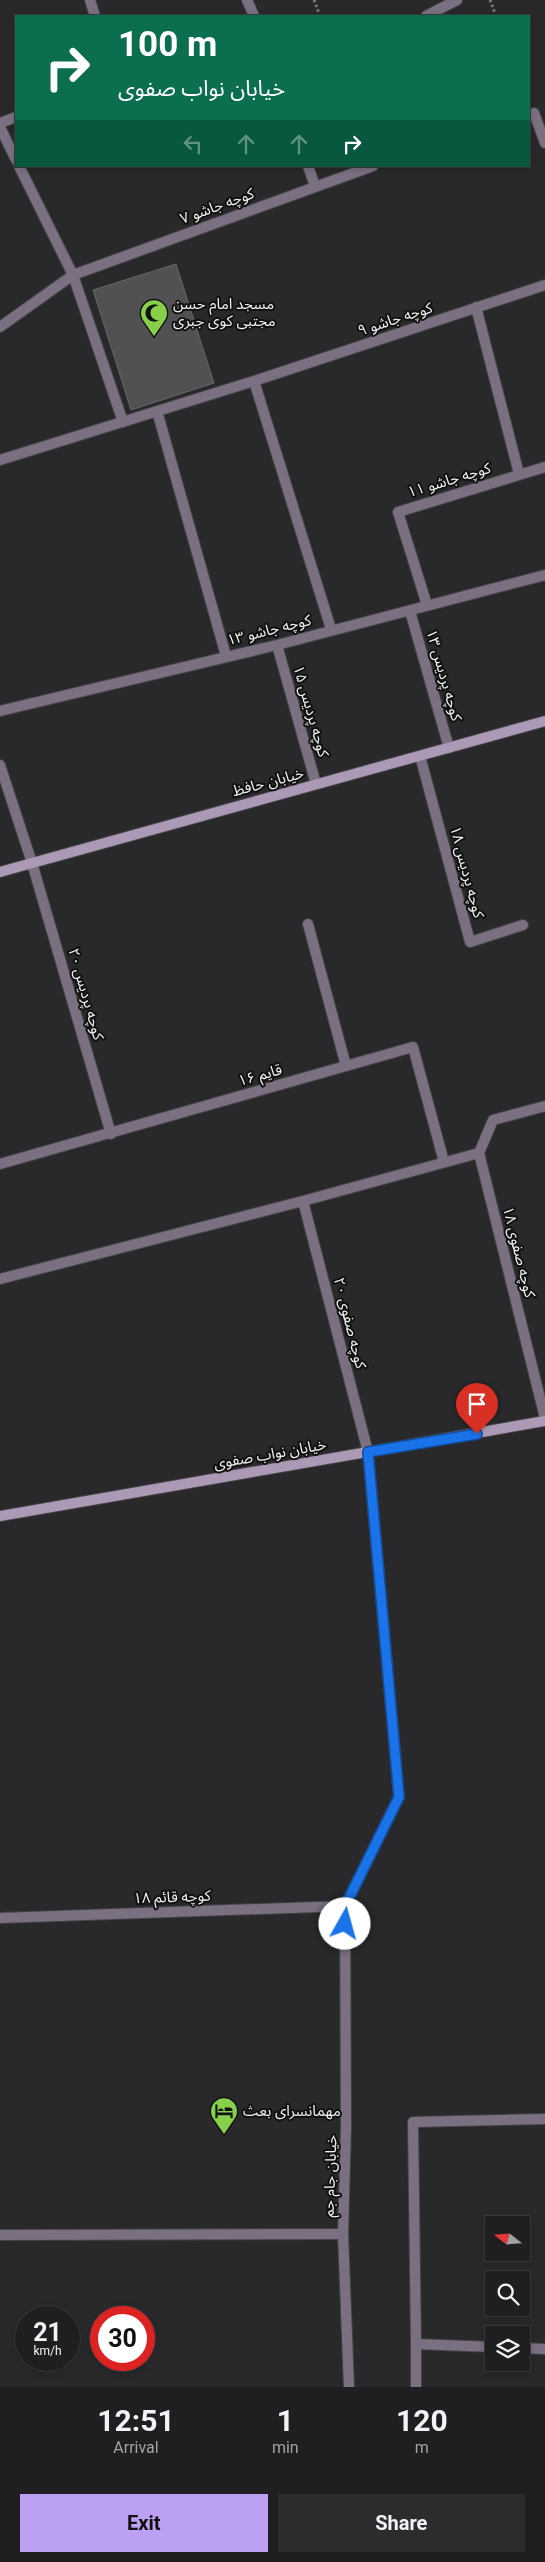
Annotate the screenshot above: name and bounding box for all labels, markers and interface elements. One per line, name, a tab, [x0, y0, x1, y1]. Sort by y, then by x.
text: 100 m	[118, 24, 217, 65]
icon: right	[35, 35, 100, 100]
text: خیابان نواب صفوی	[118, 76, 285, 101]
icon: left	[179, 130, 207, 158]
icon: ahead	[232, 130, 260, 158]
icon: ahead	[285, 130, 313, 158]
icon: right	[338, 130, 366, 158]
street label: کوچه جاشو ۷	[178, 184, 258, 229]
place label: مسجد امام حسن مجتبی کوی جبری	[173, 295, 276, 330]
mosque icon: مسجد امام حسن مجتبی کوی جبری	[139, 298, 169, 337]
street label: کوچه جاشو ۹	[355, 298, 436, 341]
street label: کوچه جاشو ۱۱	[405, 459, 494, 502]
street label: کوچه جاشو ۱۳	[225, 611, 314, 650]
street label: کوچه پردیس ۱۳	[421, 627, 466, 724]
street label: کوچه پردیس ۱۵	[288, 663, 333, 760]
street label: خیابان حافظ	[230, 764, 306, 800]
street label: کوچه پردیس ۱۸	[445, 824, 488, 921]
street label: کوچه پردیس ۲۰	[63, 946, 108, 1043]
street label: قایم ۱۶	[236, 1060, 285, 1092]
street label: کوچه صفوی ۱۸	[498, 1204, 539, 1301]
street label: کوچه صفوی ۲۰	[329, 1275, 370, 1372]
pin	[456, 1383, 498, 1434]
icon: arrive	[463, 1390, 491, 1418]
street label: خیابان نواب صفوی	[212, 1435, 328, 1473]
street label: کوچه قائم ۱۸	[133, 1887, 212, 1909]
position arrow	[318, 1897, 370, 1949]
hotel icon: مهمانسرای بعث	[209, 2096, 239, 2135]
place label: مهمانسرای بعث	[243, 2102, 341, 2120]
street label: خیابان جام جم	[320, 2134, 342, 2218]
north arrow	[485, 2216, 530, 2261]
map controls	[485, 2216, 530, 2371]
button: search	[485, 2271, 530, 2316]
speed limit sign: 30	[90, 2306, 155, 2371]
text: 21	[33, 2318, 62, 2347]
button: layers	[485, 2326, 530, 2371]
text: km/h	[33, 2344, 62, 2358]
text: 12:51	[97, 2403, 175, 2438]
text: 1	[277, 2403, 294, 2438]
text: 120	[396, 2403, 448, 2438]
text: Arrival	[113, 2438, 159, 2457]
text: min	[272, 2438, 299, 2457]
text: m	[415, 2438, 429, 2457]
button: Exit	[20, 2494, 268, 2552]
button: Share	[278, 2494, 525, 2552]

